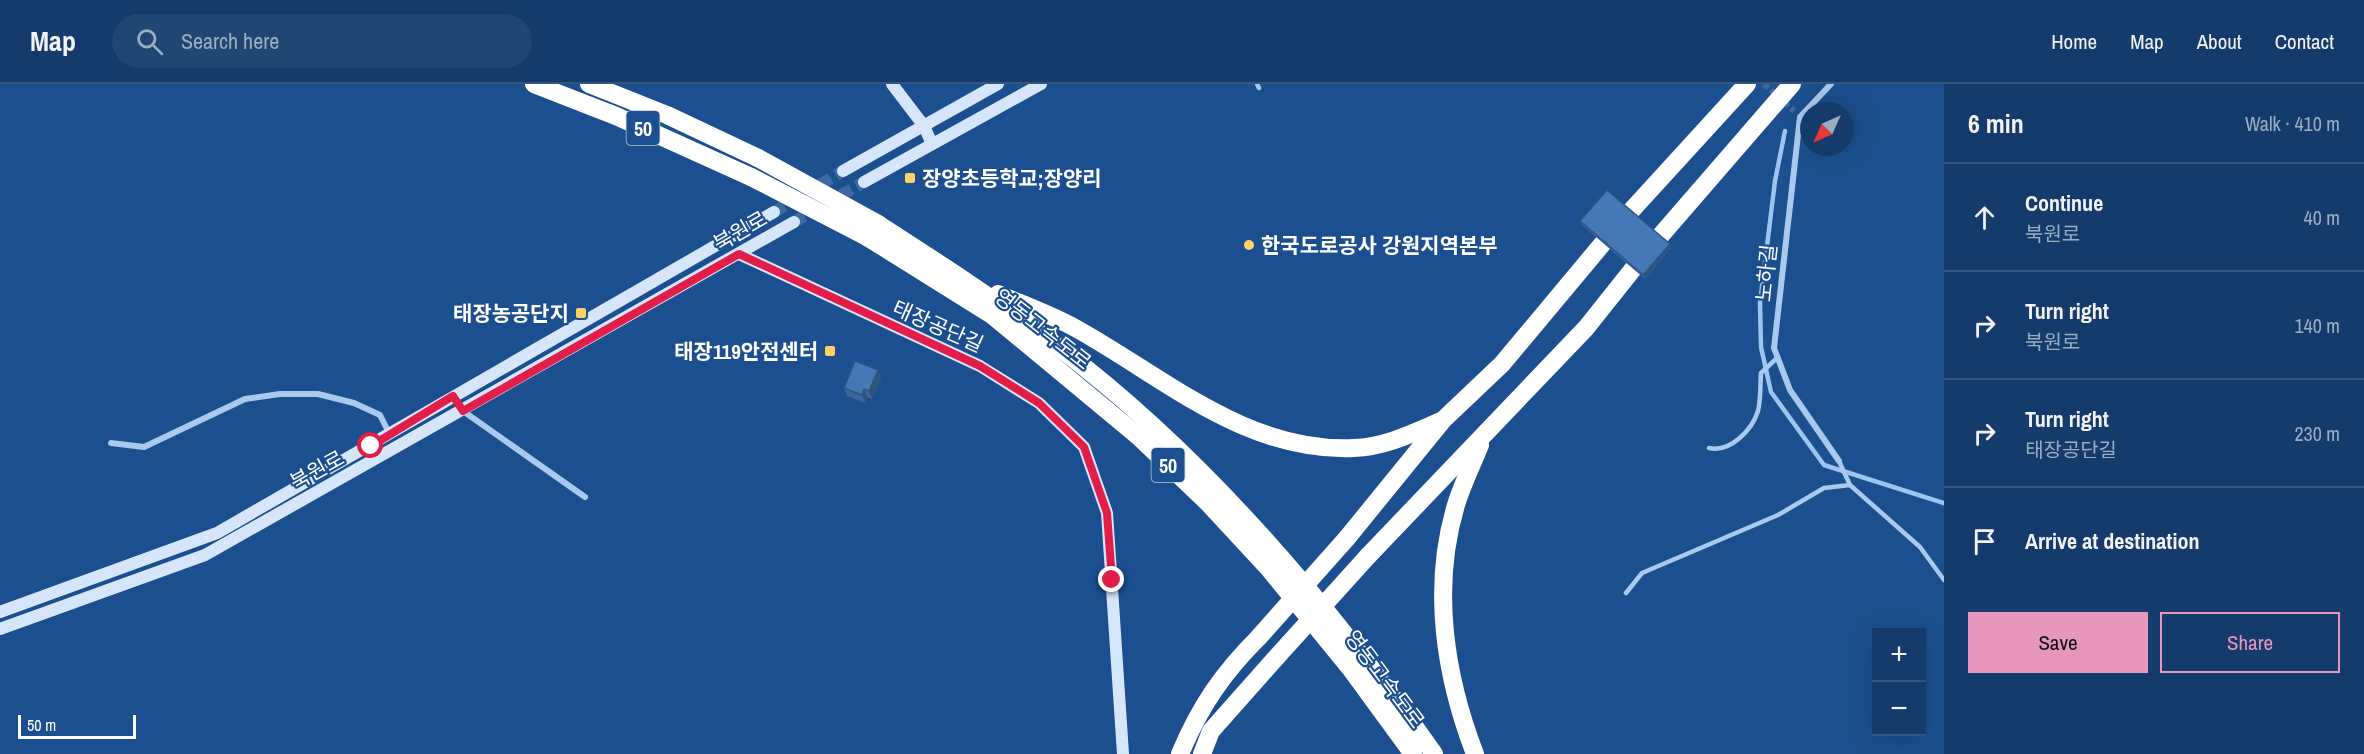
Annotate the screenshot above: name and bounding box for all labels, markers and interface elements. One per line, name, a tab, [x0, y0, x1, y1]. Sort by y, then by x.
search box	[112, 14, 532, 68]
text: Map	[30, 22, 76, 60]
icon: search	[133, 25, 166, 58]
text: Search here	[181, 26, 279, 56]
text: Home	[2051, 27, 2097, 56]
text: Map	[2130, 27, 2164, 56]
text: About	[2197, 27, 2242, 56]
text: Contact	[2275, 27, 2334, 56]
north arrow	[1800, 102, 1854, 156]
text: 6 min	[1968, 106, 2024, 141]
text: Walk · 410 m	[2245, 110, 2340, 137]
road number: 50	[626, 111, 660, 145]
place label: 장양초등학교;장양리	[922, 164, 1102, 193]
marker: 장양초등학교;장양리	[903, 171, 917, 185]
text: Continue	[2025, 188, 2103, 218]
icon: ahead	[1968, 201, 2001, 234]
street label: 북원로	[708, 204, 772, 258]
text: 40 m	[2304, 204, 2340, 231]
text: 북원로	[2025, 220, 2080, 247]
place label: 한국도로공사 강원지역본부	[1261, 231, 1498, 260]
marker: 한국도로공사 강원지역본부	[1242, 238, 1256, 252]
street label: 노하길	[1749, 243, 1783, 303]
street label: 영동고속도로	[988, 282, 1098, 376]
street label: 태장공단길	[888, 293, 988, 359]
text: Turn right	[2025, 296, 2109, 326]
place label: 태장농공단지	[453, 299, 569, 328]
marker: 태장농공단지	[574, 306, 588, 320]
icon: right	[1968, 309, 2001, 342]
text: 140 m	[2294, 312, 2340, 339]
text: 북원로	[2025, 328, 2080, 355]
place label: 태장119안전센터	[674, 337, 818, 366]
marker: 태장119안전센터	[823, 344, 837, 358]
text: Turn right	[2025, 404, 2109, 434]
icon: right	[1968, 417, 2001, 450]
text: 230 m	[2294, 420, 2340, 447]
route start	[357, 432, 383, 458]
text: 태장공단길	[2025, 436, 2117, 463]
street label: 북원로	[285, 443, 349, 497]
road number: 50	[1152, 448, 1184, 482]
icon: arrive	[1968, 525, 2001, 558]
text: Arrive at destination	[2025, 526, 2199, 556]
route end	[1098, 566, 1124, 592]
button: Save	[1968, 612, 2148, 673]
button: Share	[2160, 612, 2340, 673]
street label: 영동고속도로	[1339, 624, 1431, 734]
map controls	[1872, 628, 1926, 736]
button: +	[1872, 628, 1926, 682]
button: −	[1872, 682, 1926, 736]
scale bar	[18, 712, 136, 740]
text: 50 m	[27, 714, 56, 736]

